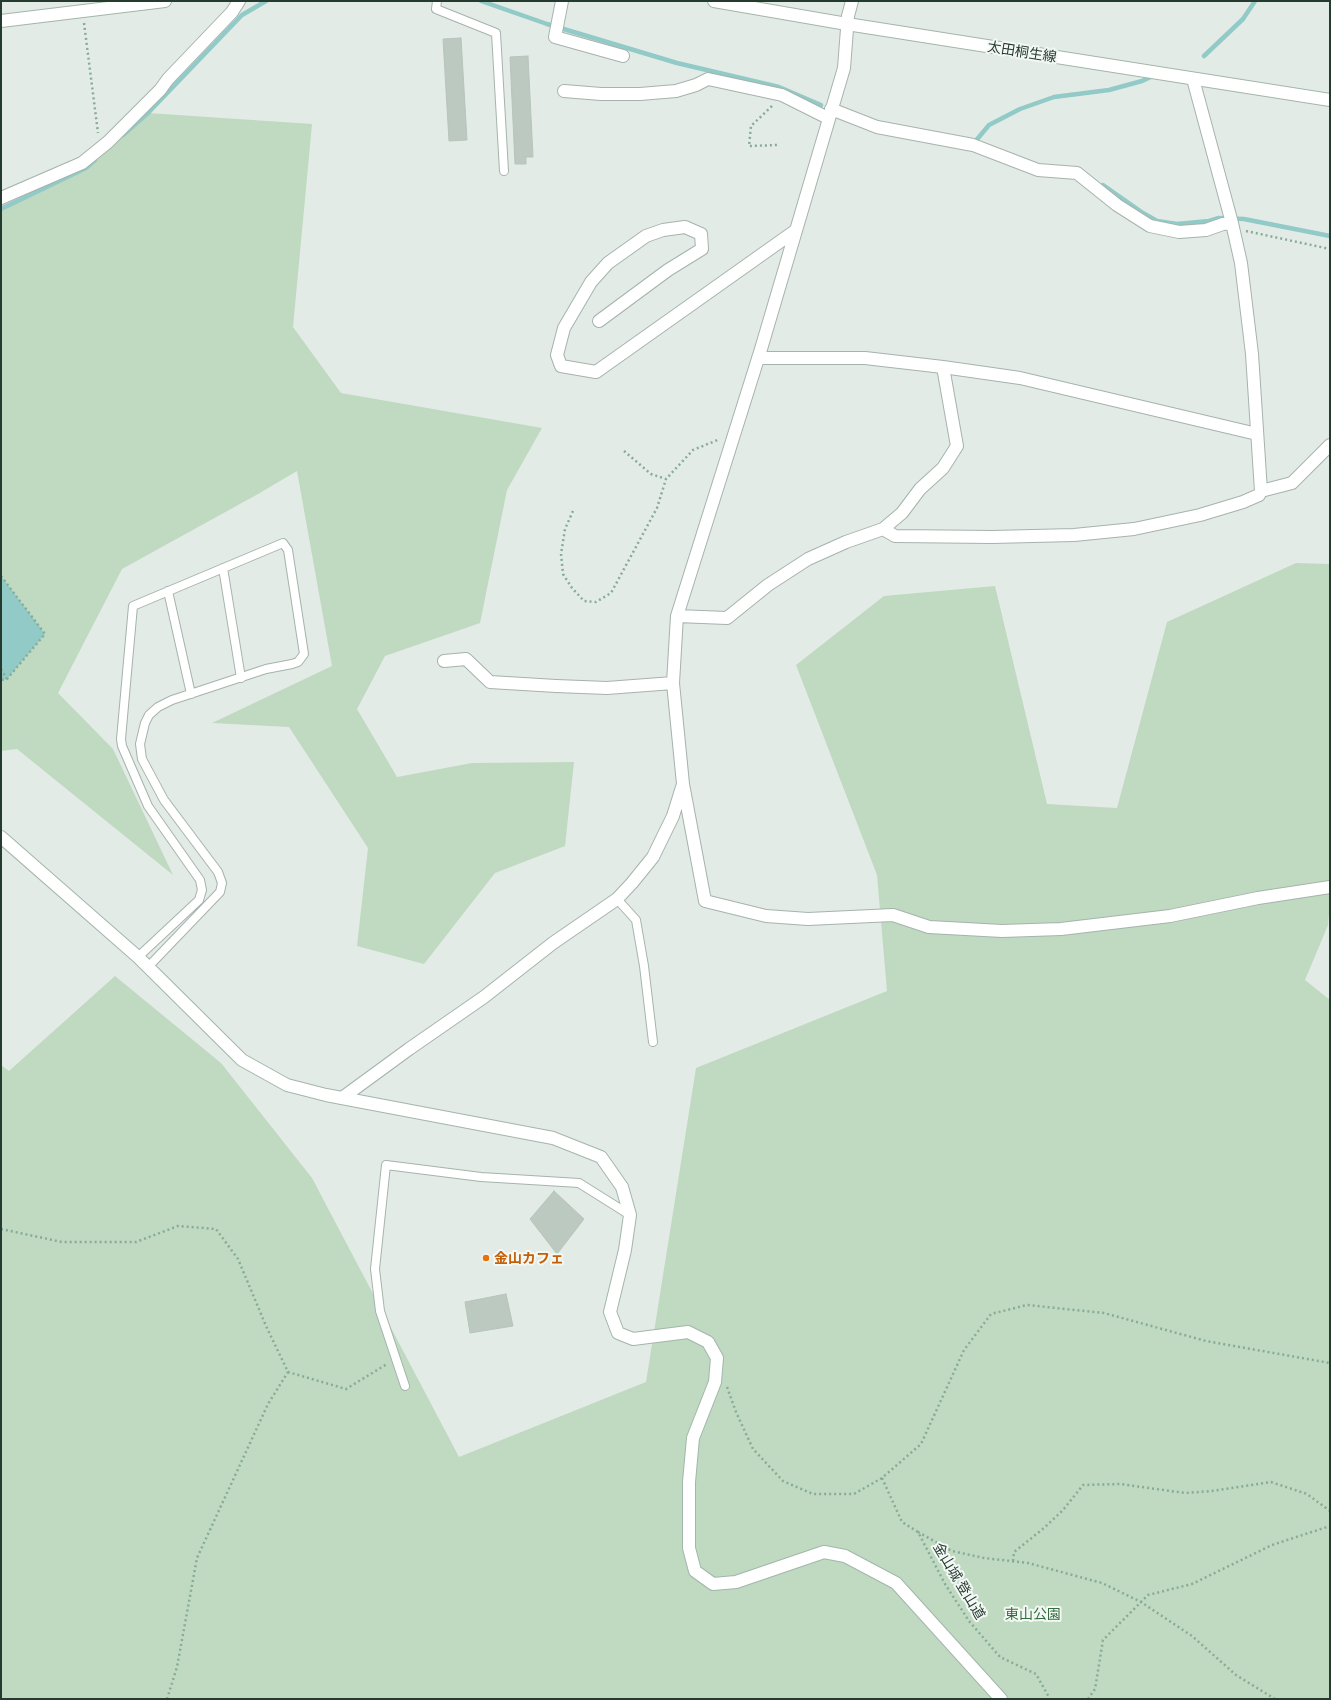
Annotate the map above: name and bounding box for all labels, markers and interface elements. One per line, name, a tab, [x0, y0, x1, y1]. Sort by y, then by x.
street label: 太田桐生線	[986, 38, 1058, 66]
place label: 金山カフェ	[494, 1250, 564, 1266]
marker: 金山カフェ	[481, 1253, 491, 1263]
street label: 金山城 登山道	[929, 1540, 989, 1622]
park label: 東山公園	[1005, 1606, 1061, 1622]

